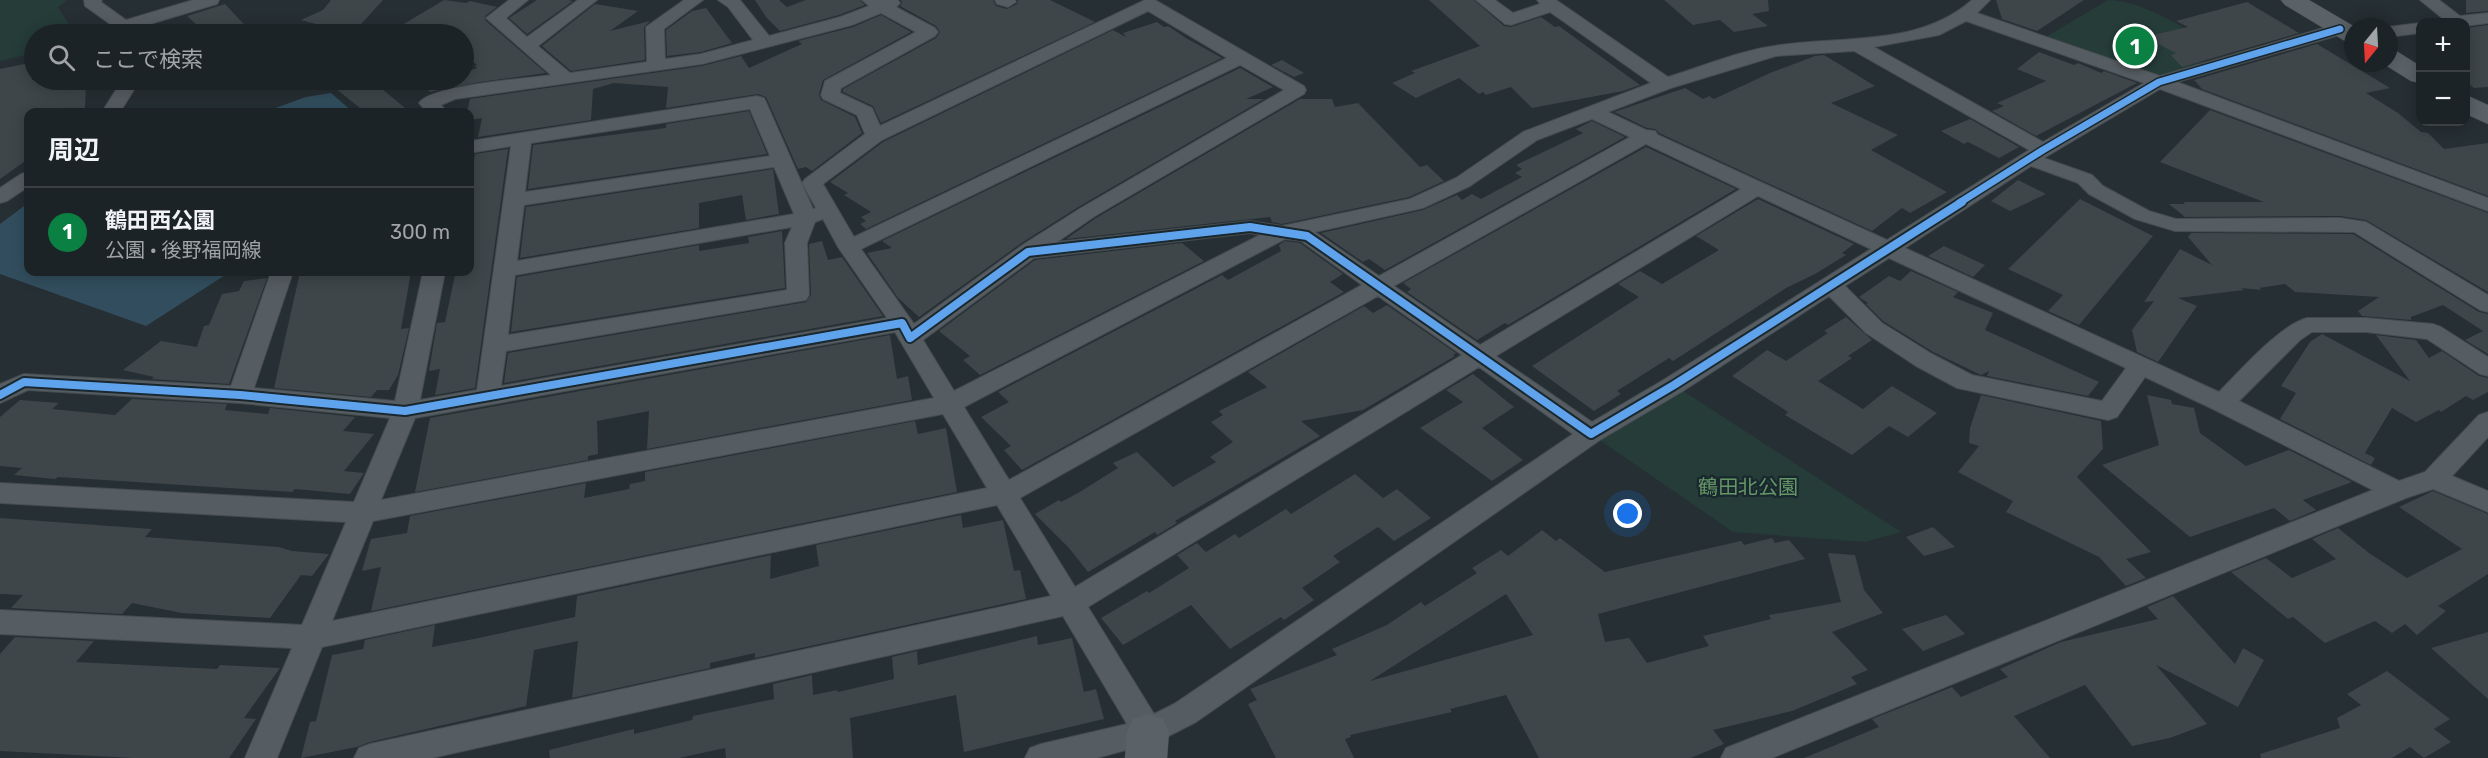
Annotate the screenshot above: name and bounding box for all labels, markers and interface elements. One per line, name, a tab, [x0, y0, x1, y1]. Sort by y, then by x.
north arrow	[2344, 18, 2398, 72]
map controls	[2416, 18, 2470, 126]
button: +	[2416, 18, 2470, 72]
search box	[24, 24, 474, 90]
pin: 1	[2116, 24, 2154, 68]
icon: search	[45, 41, 78, 74]
text: ここで検索	[93, 46, 203, 73]
button: −	[2416, 72, 2470, 126]
text: 周辺	[48, 135, 100, 166]
text: 鶴田西公園	[105, 207, 215, 234]
text: 1	[63, 220, 72, 244]
text: 300 m	[390, 220, 450, 244]
text: 公園 · 後野福岡線	[105, 238, 261, 262]
park label: 鶴田北公園	[1698, 475, 1798, 499]
your location	[1613, 499, 1642, 528]

